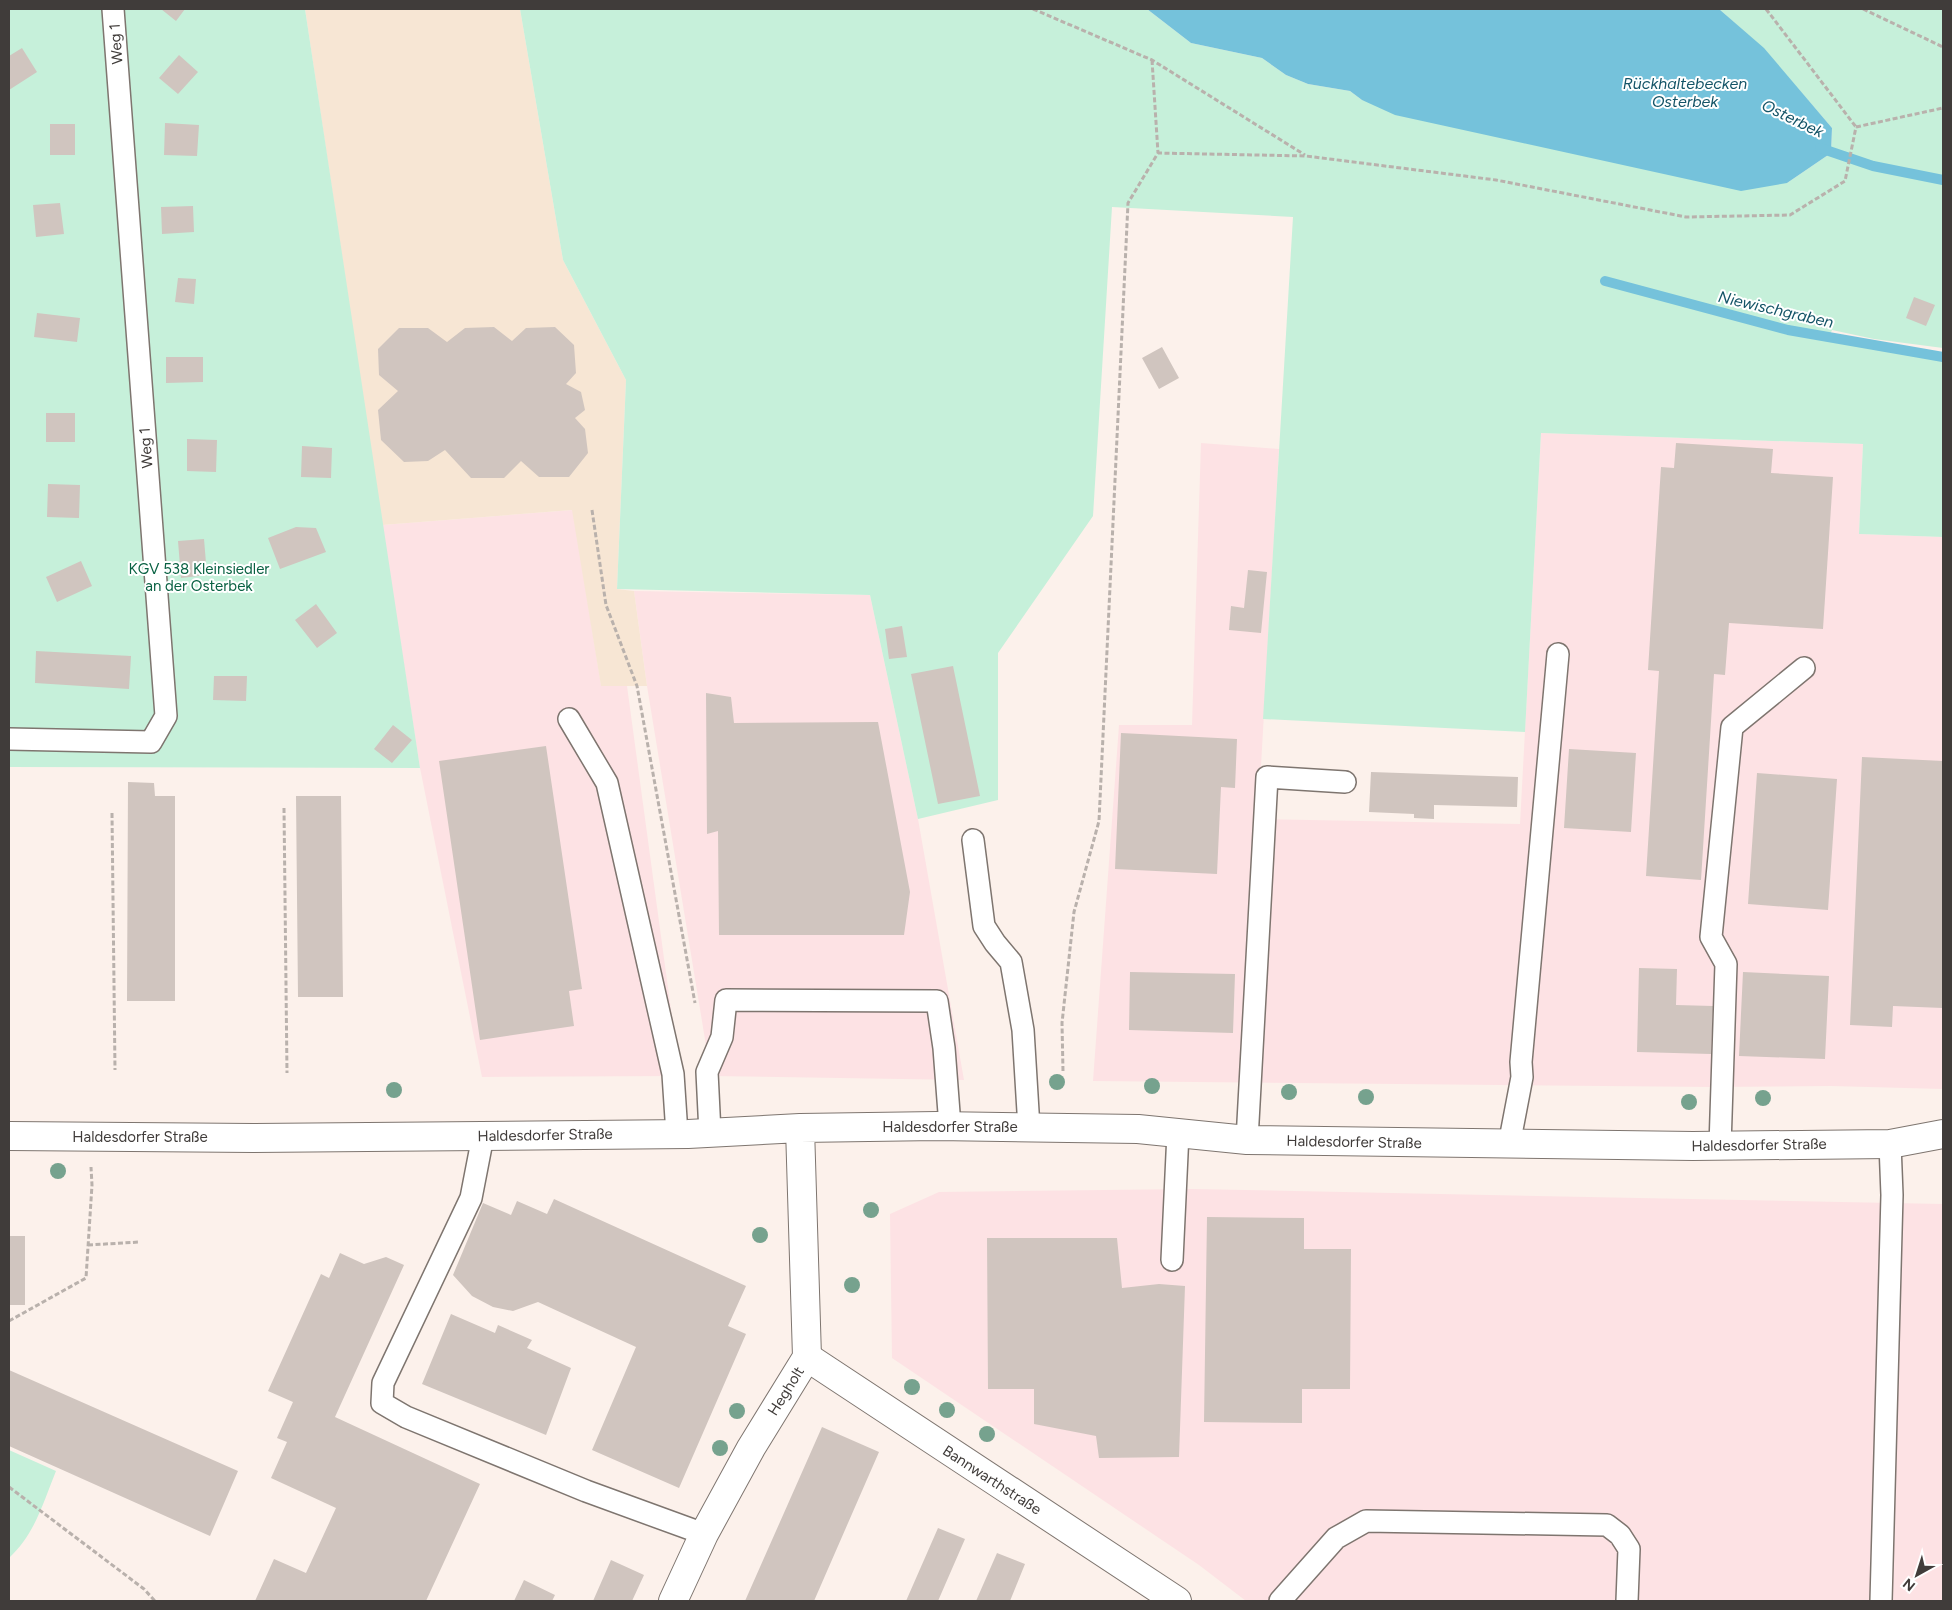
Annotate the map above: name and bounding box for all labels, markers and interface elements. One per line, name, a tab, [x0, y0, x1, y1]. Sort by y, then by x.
street label: Weg 1	[106, 23, 126, 65]
water label: Rückhaltebecken Osterbek	[1623, 74, 1747, 111]
water label: Osterbek	[1759, 95, 1828, 142]
water label: Niewischgraben	[1716, 287, 1835, 332]
street label: Weg 1	[136, 427, 156, 469]
park label: KGV 538 Kleinsiedler an der Osterbek	[129, 560, 269, 595]
street label: Haldesdorfer Straße	[882, 1118, 1018, 1136]
street label: Haldesdorfer Straße	[477, 1125, 613, 1145]
street label: Haldesdorfer Straße	[72, 1128, 208, 1146]
street label: Haldesdorfer Straße	[1286, 1132, 1422, 1152]
street label: Haldesdorfer Straße	[1691, 1135, 1827, 1155]
street label: Hegholt	[764, 1363, 808, 1419]
street label: Bannwarthstraße	[939, 1441, 1045, 1519]
north arrow	[1892, 1550, 1942, 1600]
text: N	[1900, 1575, 1919, 1595]

